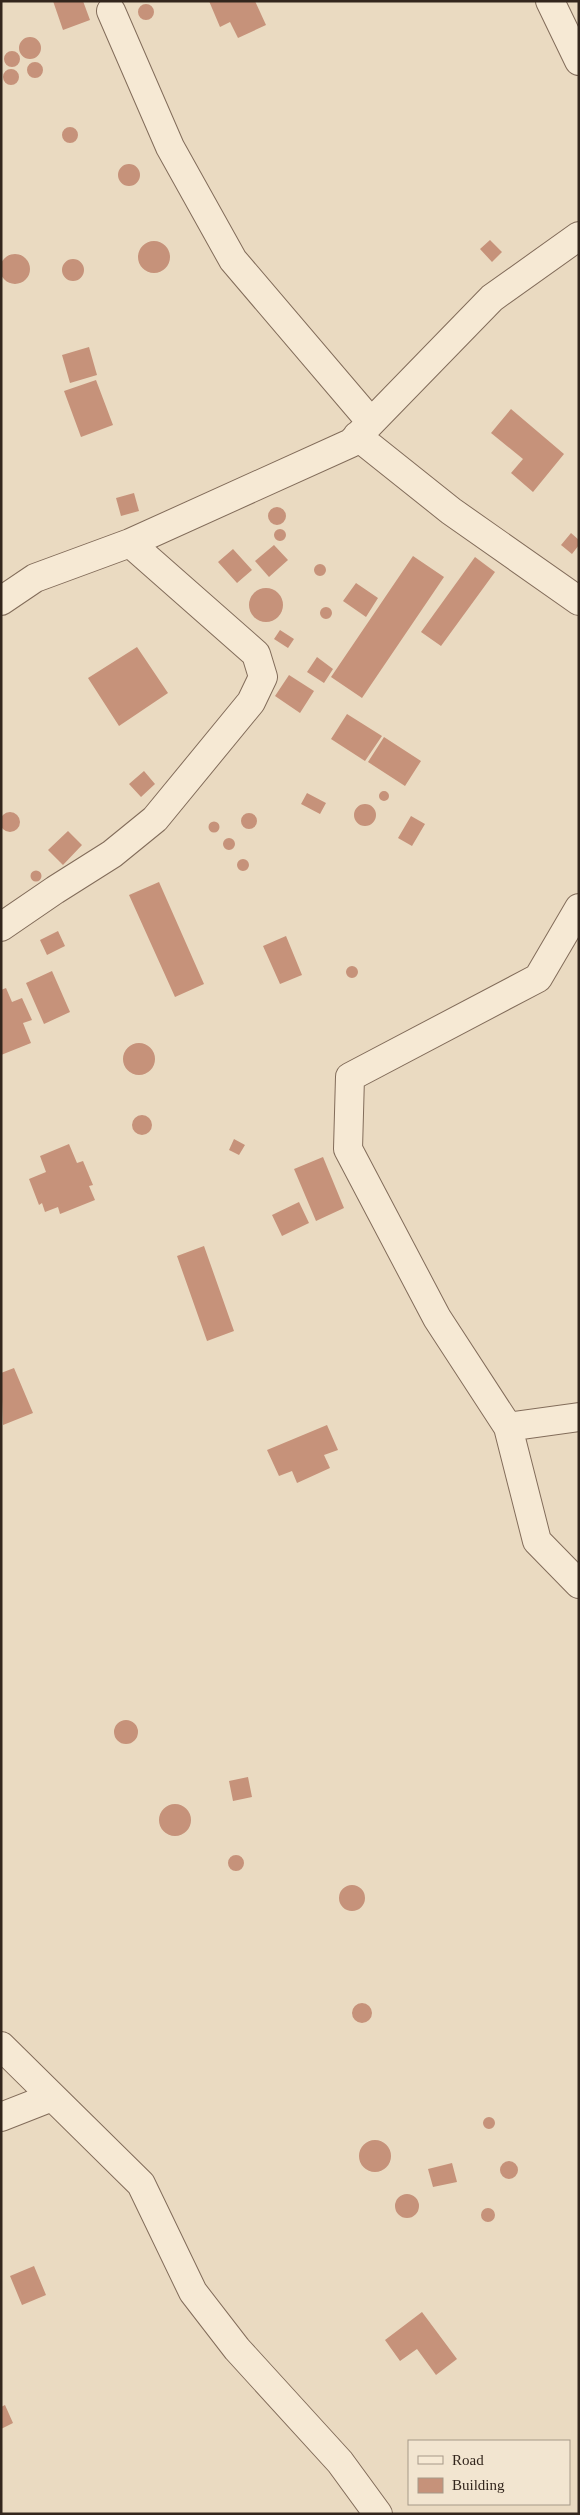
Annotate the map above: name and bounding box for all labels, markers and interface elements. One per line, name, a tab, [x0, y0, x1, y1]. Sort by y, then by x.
legend	[408, 2440, 570, 2505]
text: Road	[452, 2452, 484, 2468]
text: Building	[452, 2477, 505, 2493]

